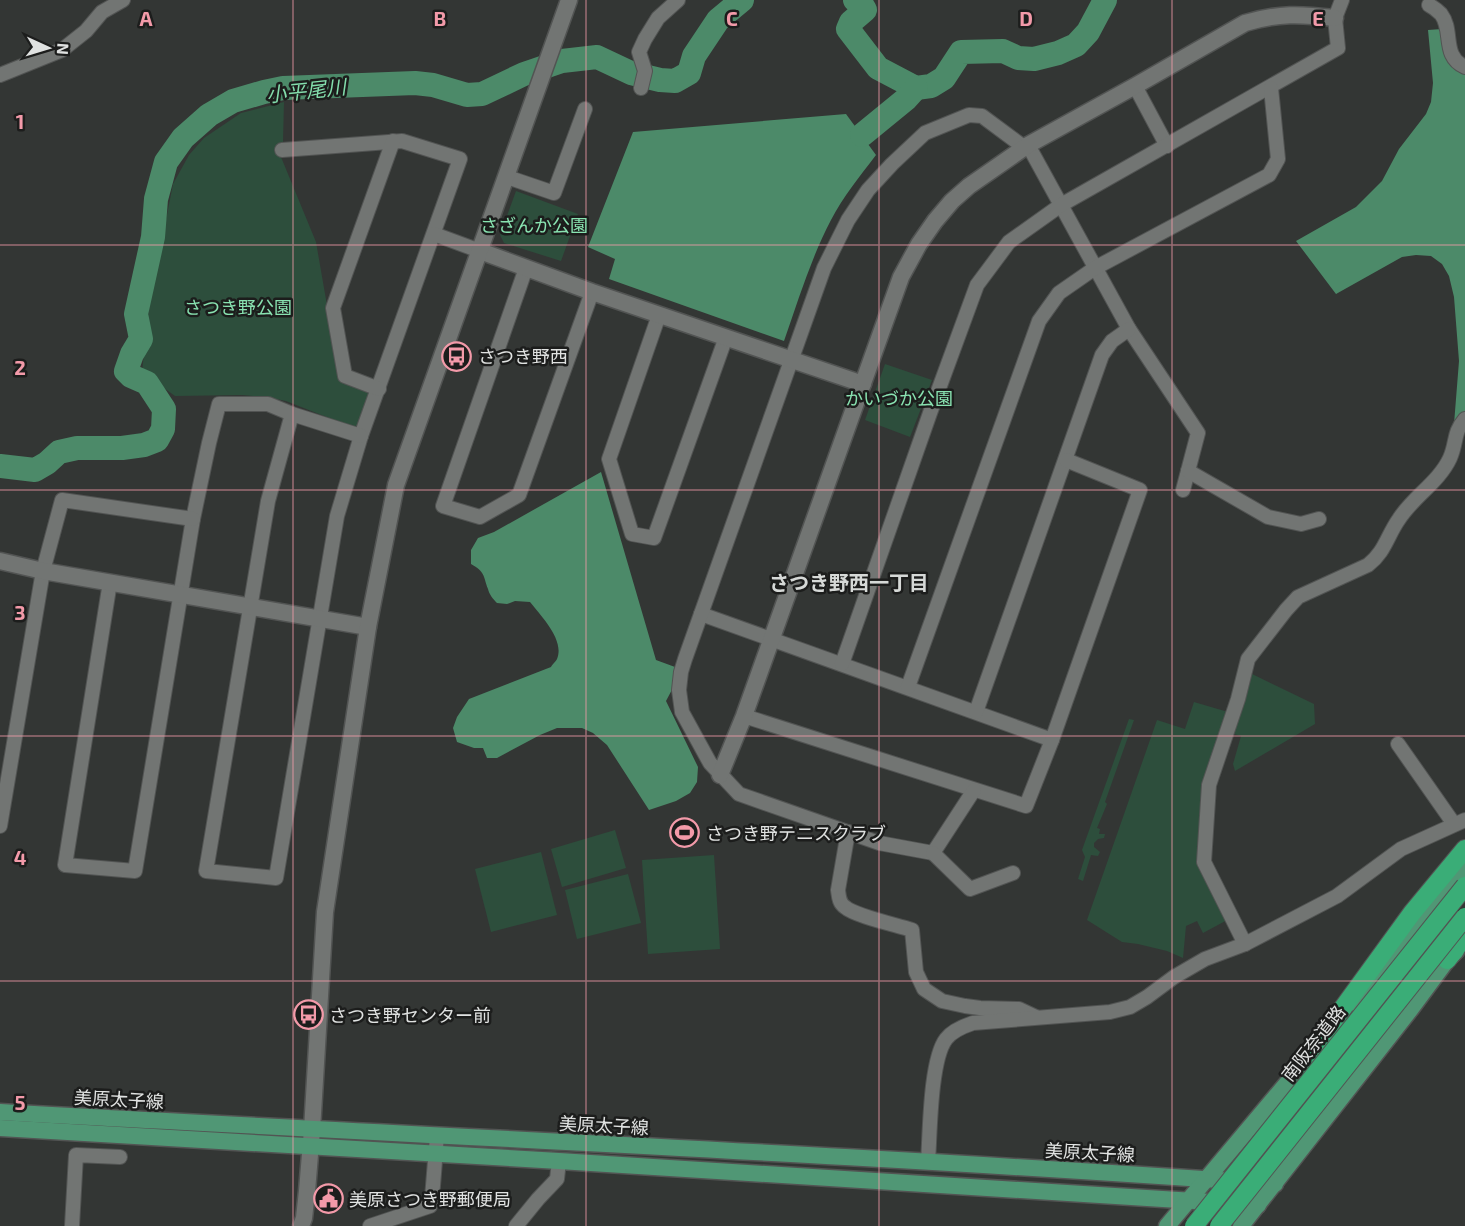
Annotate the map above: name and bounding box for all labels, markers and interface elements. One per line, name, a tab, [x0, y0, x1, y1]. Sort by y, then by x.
text: A	[139, 6, 153, 30]
text: B	[434, 6, 446, 30]
text: C	[726, 6, 738, 30]
text: D	[1019, 6, 1033, 30]
text: E	[1312, 6, 1324, 30]
north arrow	[18, 18, 78, 78]
text: N	[54, 43, 73, 56]
water label: 小平尾川	[265, 74, 349, 106]
text: 1	[16, 109, 24, 133]
park label: さざんか公園	[480, 214, 588, 236]
park label: さつき野公園	[184, 296, 292, 318]
bus stop icon: さつき野西	[441, 340, 473, 372]
place label: さつき野西	[478, 345, 568, 367]
text: 2	[14, 355, 26, 379]
park label: かいづか公園	[845, 387, 953, 409]
district label: さつき野西一丁目	[769, 570, 929, 594]
text: 3	[14, 600, 26, 624]
sports icon: さつき野テニスクラブ	[669, 817, 701, 849]
place label: さつき野テニスクラブ	[706, 822, 886, 844]
text: 4	[14, 845, 27, 869]
bus stop icon: さつき野センター前	[292, 999, 324, 1031]
street label: 南阪奈道路	[1277, 1001, 1349, 1085]
place label: さつき野センター前	[329, 1004, 491, 1026]
street label: 美原太子線	[73, 1086, 165, 1112]
text: 5	[14, 1090, 26, 1114]
street label: 美原太子線	[558, 1112, 650, 1138]
street label: 美原太子線	[1044, 1139, 1136, 1165]
public building icon: 美原さつき野郵便局	[312, 1183, 344, 1215]
place label: 美原さつき野郵便局	[349, 1188, 511, 1210]

